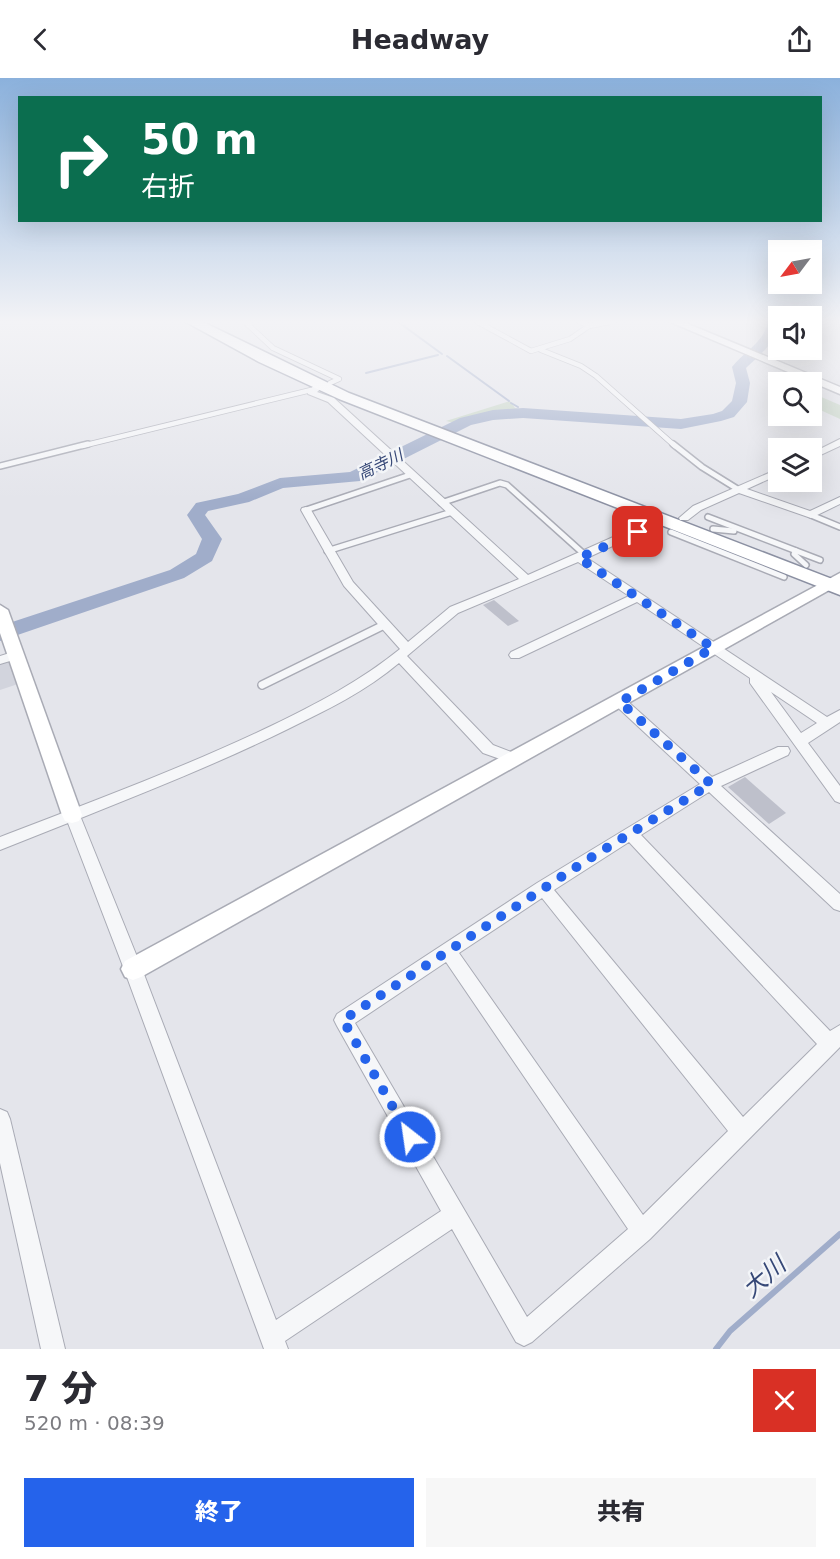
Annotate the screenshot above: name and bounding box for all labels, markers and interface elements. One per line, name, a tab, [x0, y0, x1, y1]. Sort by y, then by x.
icon: back	[24, 23, 57, 56]
icon: share	[783, 23, 816, 56]
text: Headway	[351, 24, 489, 55]
text: 50 m	[141, 115, 258, 164]
icon: right	[42, 120, 120, 198]
text: 右折	[141, 171, 195, 202]
north arrow	[768, 240, 822, 294]
map controls	[768, 240, 822, 492]
button: sound	[768, 306, 822, 360]
button: search	[768, 372, 822, 426]
button: layers	[768, 438, 822, 492]
water label: 高寺川	[354, 445, 408, 484]
pin	[612, 506, 663, 557]
icon: arrive	[621, 515, 654, 548]
position arrow	[378, 1105, 442, 1169]
water label: 大川	[737, 1249, 794, 1303]
text: 7 分	[24, 1368, 98, 1409]
button: close	[753, 1369, 816, 1432]
text: 520 m · 08:39	[24, 1411, 165, 1435]
button: 終了	[24, 1478, 414, 1547]
button: 共有	[426, 1478, 816, 1547]

